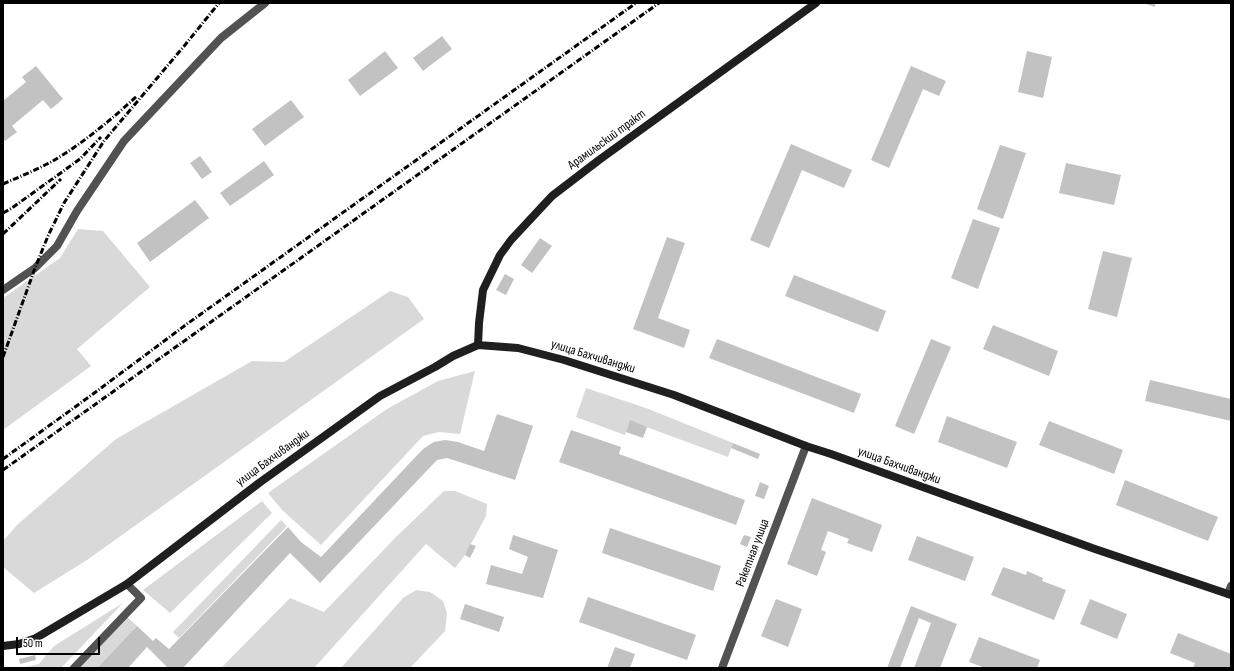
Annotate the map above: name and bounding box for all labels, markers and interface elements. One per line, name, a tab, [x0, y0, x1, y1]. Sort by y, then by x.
street label: Арамильский тракт	[565, 107, 649, 173]
street label: улица Бахчиванджи	[549, 337, 637, 377]
street label: улица Бахчиванджи	[233, 426, 313, 490]
street label: улица Бахчиванджи	[855, 444, 943, 488]
street label: Ракетная улица	[733, 517, 773, 589]
scale bar	[18, 629, 102, 655]
text: 50 m	[23, 636, 43, 651]

